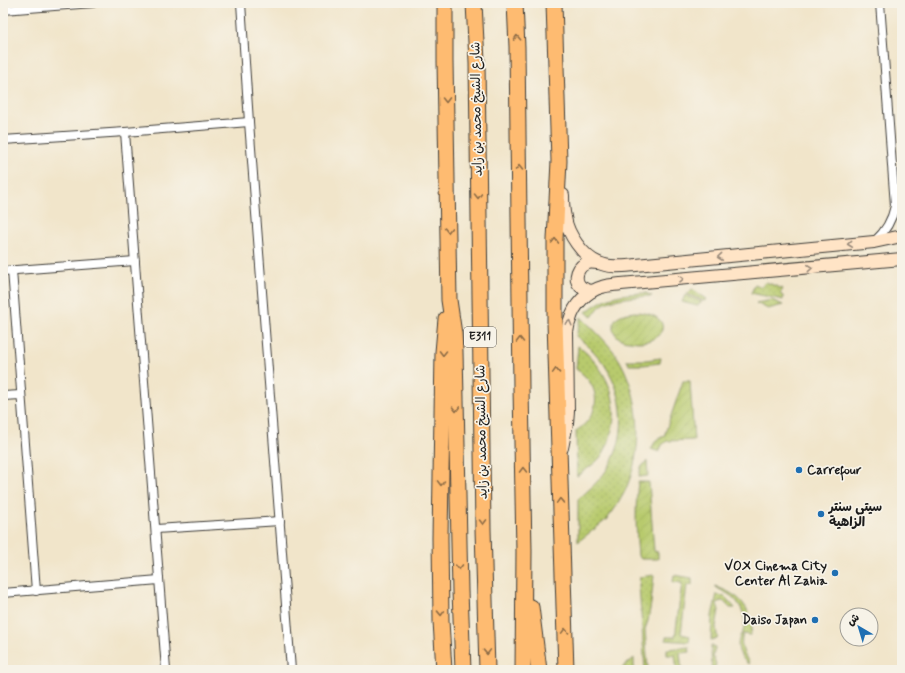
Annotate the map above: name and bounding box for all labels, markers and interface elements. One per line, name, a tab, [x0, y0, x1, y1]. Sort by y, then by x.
one-way arrow	[513, 35, 521, 41]
street label: شارع الشيخ محمد بن زايد	[467, 42, 487, 176]
one-way arrow	[441, 97, 450, 103]
one-way arrow	[515, 165, 523, 171]
one-way arrow	[474, 193, 483, 199]
one-way arrow	[444, 227, 452, 233]
one-way arrow	[551, 238, 559, 244]
one-way arrow	[847, 239, 853, 248]
one-way arrow	[717, 252, 723, 261]
one-way arrow	[807, 263, 813, 272]
one-way arrow	[678, 275, 684, 284]
one-way arrow	[565, 320, 573, 326]
road number: E311	[464, 327, 496, 347]
one-way arrow	[516, 337, 524, 343]
one-way arrow	[439, 350, 448, 356]
street label: شارع الشيخ محمد بن زايد	[472, 365, 492, 499]
one-way arrow	[552, 368, 560, 374]
one-way arrow	[452, 406, 460, 412]
place label: Carrefour	[807, 462, 862, 481]
marker: Carrefour	[794, 465, 804, 475]
one-way arrow	[518, 467, 527, 473]
one-way arrow	[437, 480, 445, 486]
one-way arrow	[556, 498, 565, 504]
place label: سيتي سنتر الزاهية	[827, 499, 882, 531]
marker: سيتي سنتر الزاهية	[816, 509, 826, 519]
one-way arrow	[479, 519, 487, 525]
place label: VOX Cinema City Center Al Zahia	[725, 558, 828, 590]
one-way arrow	[455, 564, 463, 570]
marker: VOX Cinema City Center Al Zahia	[830, 568, 840, 578]
north arrow	[839, 607, 879, 647]
one-way arrow	[437, 610, 445, 616]
text: ش	[844, 611, 863, 629]
place label: Daiso Japan	[742, 612, 807, 629]
marker: Daiso Japan	[810, 615, 820, 625]
one-way arrow	[560, 628, 569, 634]
one-way arrow	[483, 649, 491, 655]

